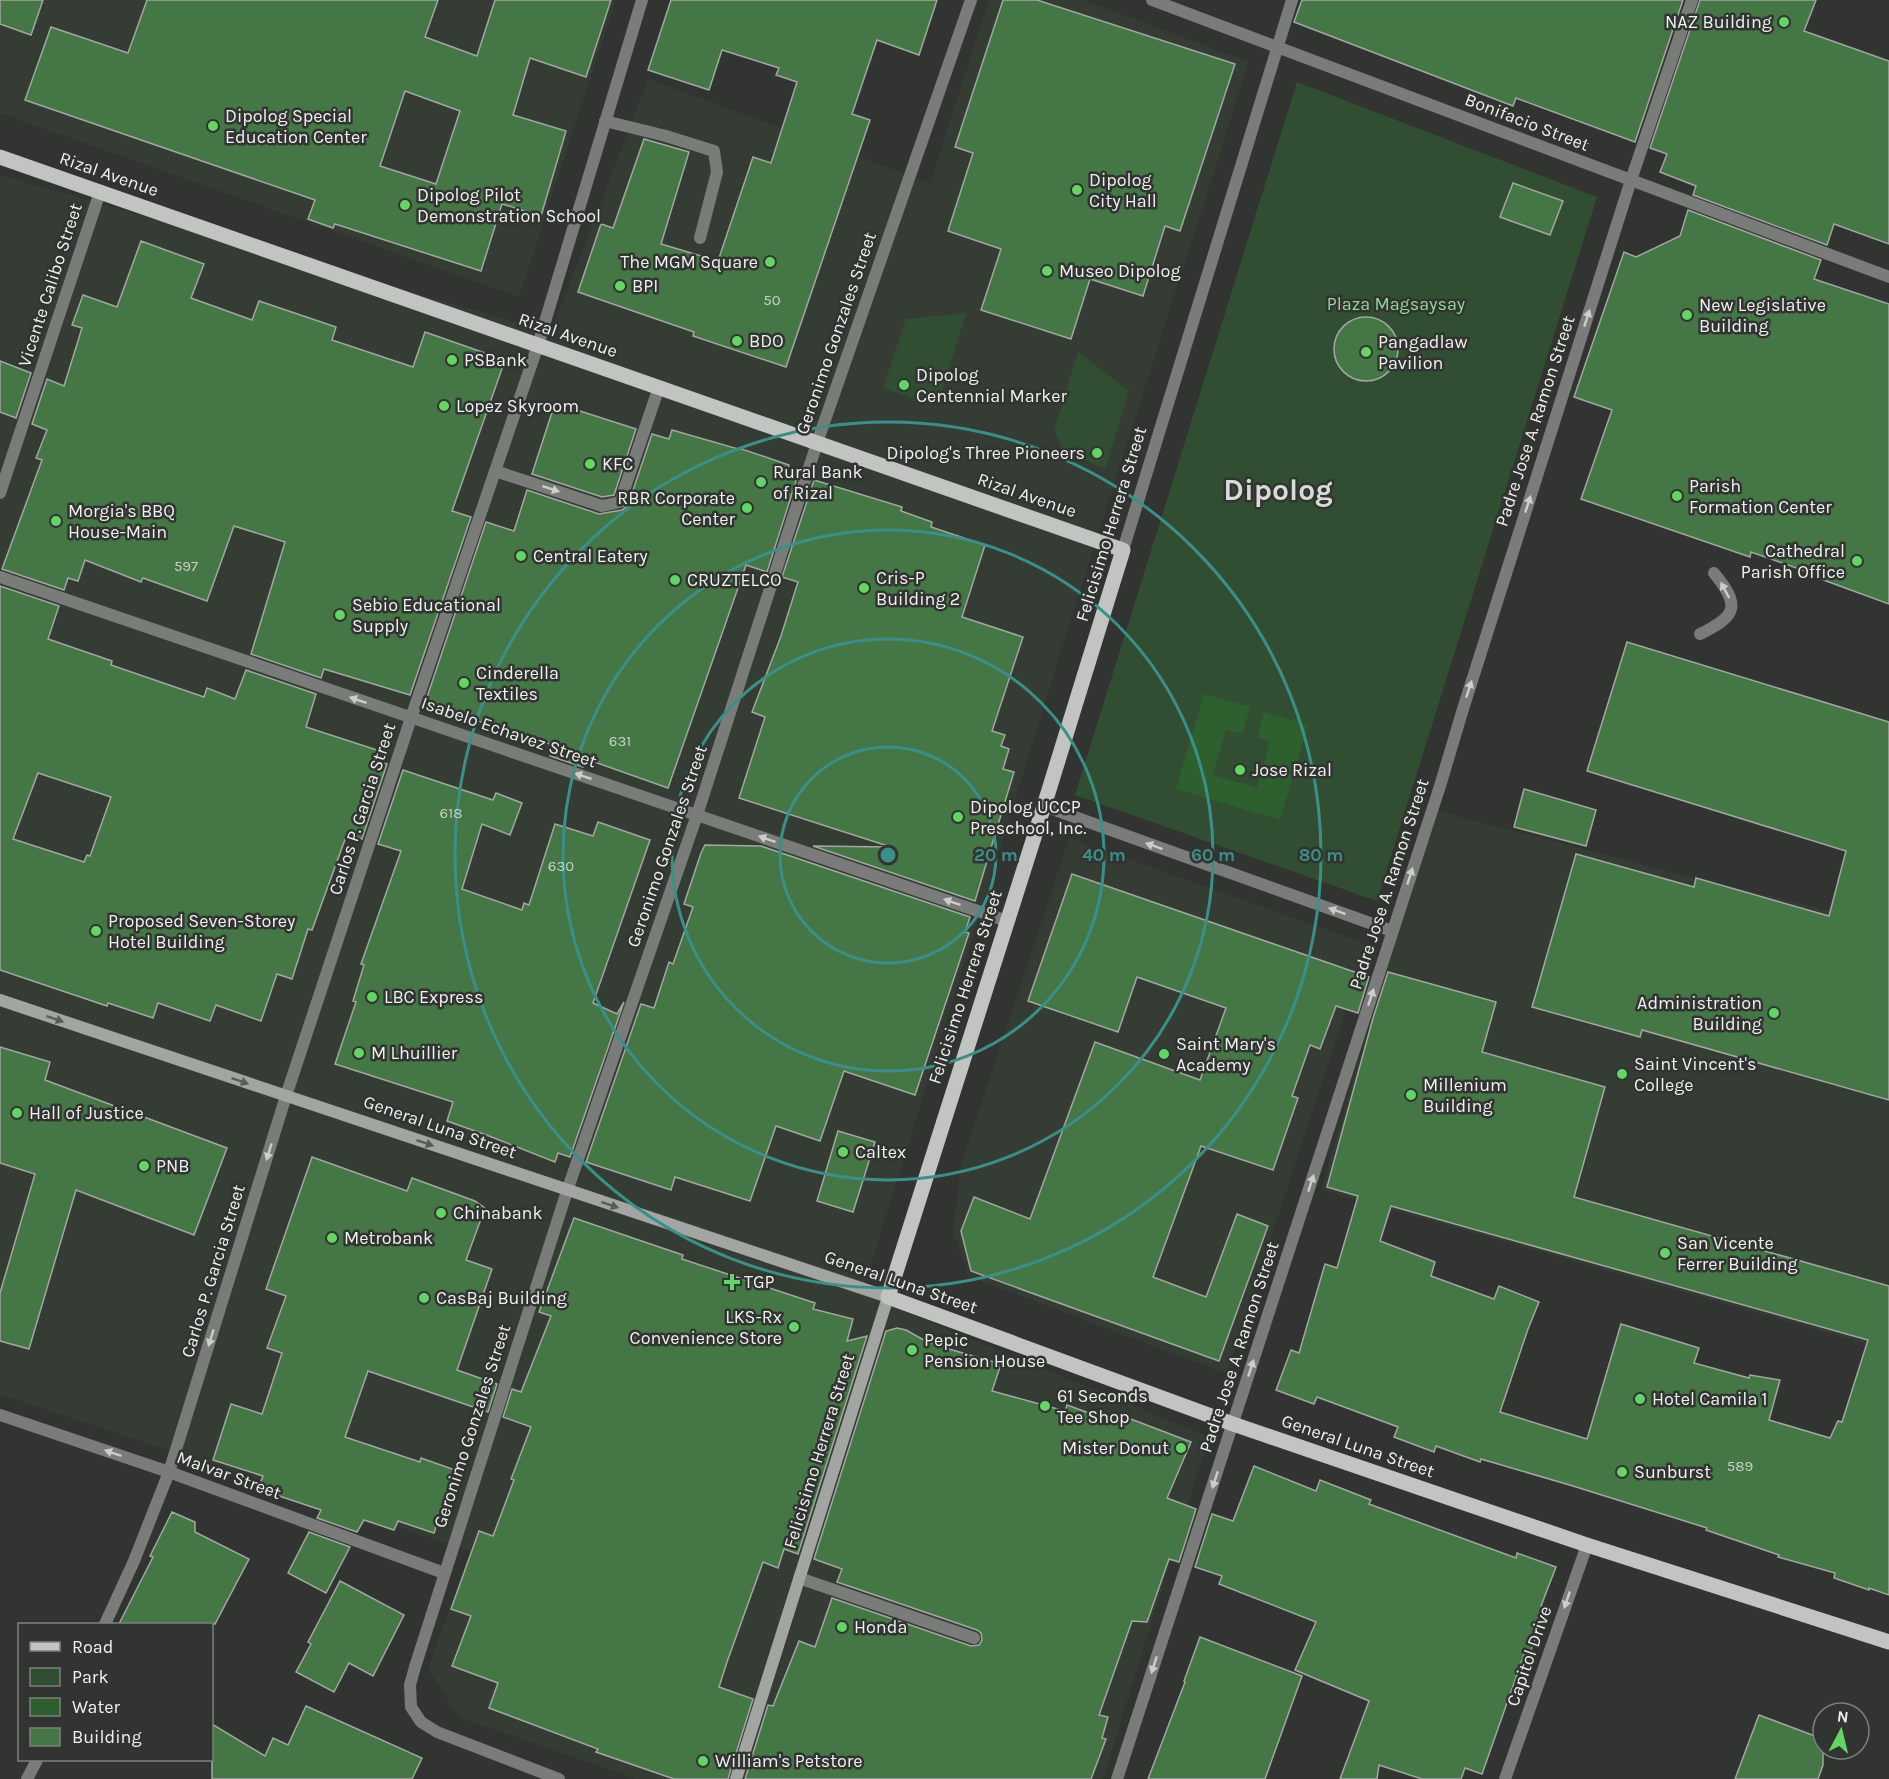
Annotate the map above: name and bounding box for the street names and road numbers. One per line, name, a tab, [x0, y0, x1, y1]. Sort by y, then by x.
street label: Bonifacio Street	[1462, 88, 1593, 156]
street label: Rizal Avenue	[57, 147, 161, 201]
street label: Vicente Calibo Street	[13, 200, 87, 370]
street label: Geronimo Gonzales Street	[791, 229, 881, 437]
street label: Rizal Avenue	[516, 308, 620, 362]
street label: Padre Jose A. Ramon Street	[1490, 312, 1580, 529]
street label: Felicisimo Herrera Street	[1071, 424, 1151, 624]
street label: Rizal Avenue	[975, 468, 1079, 522]
street label: Isabelo Echavez Street	[418, 692, 600, 772]
street label: Carlos P. Garcia Street	[324, 720, 400, 898]
street label: Geronimo Gonzales Street	[622, 742, 712, 950]
street label: Padre Jose A. Ramon Street	[1344, 775, 1434, 992]
street label: Felicisimo Herrera Street	[923, 887, 1007, 1087]
street label: General Luna Street	[361, 1090, 520, 1164]
street label: Carlos P. Garcia Street	[176, 1182, 250, 1360]
street label: Padre Jose A. Ramon Street	[1194, 1238, 1284, 1455]
street label: General Luna Street	[822, 1245, 981, 1319]
street label: Geronimo Gonzales Street	[429, 1321, 515, 1530]
street label: Felicisimo Herrera Street	[779, 1351, 859, 1551]
street label: General Luna Street	[1279, 1409, 1438, 1483]
street label: Malvar Street	[174, 1446, 284, 1504]
street label: Capitol Drive	[1502, 1603, 1556, 1709]

